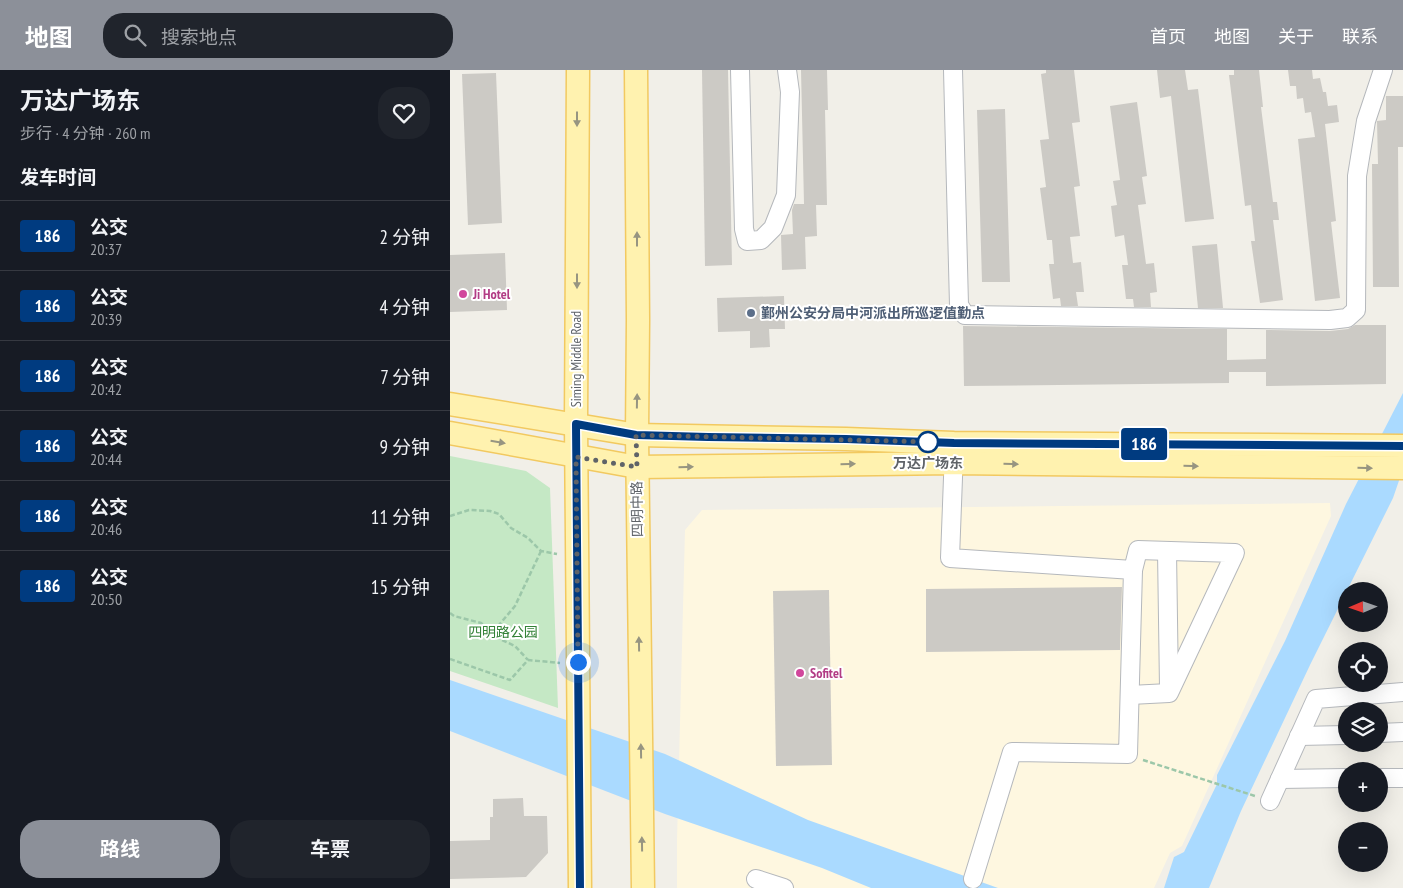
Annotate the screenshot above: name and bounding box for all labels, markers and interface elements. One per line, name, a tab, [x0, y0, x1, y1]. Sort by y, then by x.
search box	[103, 13, 453, 58]
icon: search	[121, 21, 149, 49]
text: 地图	[25, 22, 73, 53]
text: 搜索地点	[161, 25, 237, 49]
text: 首页	[1150, 25, 1186, 48]
text: 地图	[1214, 25, 1250, 48]
text: 关于	[1278, 25, 1314, 48]
text: 联系	[1342, 25, 1378, 48]
text: 万达广场东	[20, 85, 140, 116]
button: heart	[378, 87, 430, 139]
one-way arrow	[573, 111, 581, 127]
text: 步行 · 4 分钟 · 260 m	[20, 123, 150, 143]
text: 发车时间	[20, 165, 96, 189]
text: 公交	[90, 215, 128, 239]
text: 186	[35, 224, 60, 247]
text: 2 分钟	[379, 225, 430, 249]
one-way arrow	[633, 230, 641, 246]
text: 20:37	[90, 239, 122, 259]
one-way arrow	[573, 273, 581, 289]
text: 公交	[90, 285, 128, 309]
place label: Ji Hotel	[472, 285, 511, 303]
marker: Ji Hotel	[457, 288, 469, 300]
text: 186	[35, 294, 60, 317]
text: 4 分钟	[379, 295, 430, 319]
place label: 鄞州公安分局中河派出所巡逻值勤点	[761, 304, 985, 322]
marker: 鄞州公安分局中河派出所巡逻值勤点	[745, 307, 757, 319]
text: 20:39	[90, 309, 122, 329]
street label: Siming Middle Road	[567, 311, 585, 407]
text: 公交	[90, 355, 128, 379]
text: 186	[35, 364, 60, 387]
text: 7 分钟	[380, 365, 430, 389]
text: 20:42	[90, 379, 122, 399]
one-way arrow	[633, 393, 641, 409]
text: 公交	[90, 425, 128, 449]
line badge: 186	[1115, 428, 1173, 460]
marker: 万达广场东	[917, 431, 939, 453]
text: 186	[1131, 432, 1157, 455]
text: 186	[35, 434, 60, 457]
text: 9 分钟	[379, 435, 430, 459]
one-way arrow	[490, 439, 506, 447]
text: 20:44	[90, 449, 122, 469]
place label: 万达广场东	[893, 454, 963, 472]
one-way arrow	[840, 460, 856, 468]
one-way arrow	[1003, 460, 1019, 468]
one-way arrow	[1183, 462, 1199, 470]
one-way arrow	[678, 463, 694, 471]
one-way arrow	[1358, 464, 1374, 472]
street label: 四明中路	[628, 481, 646, 537]
text: 公交	[90, 495, 128, 519]
text: 186	[35, 504, 60, 527]
text: 11 分钟	[371, 505, 430, 529]
text: 20:46	[90, 519, 122, 539]
text: 公交	[90, 565, 128, 589]
text: 186	[35, 574, 60, 597]
text: 15 分钟	[371, 575, 430, 599]
north arrow	[1338, 582, 1388, 632]
map controls	[1338, 582, 1388, 872]
text: 20:50	[90, 589, 122, 609]
park label: 四明路公园	[468, 623, 538, 641]
one-way arrow	[635, 636, 643, 652]
button: locate	[1338, 642, 1388, 692]
your location	[566, 650, 591, 675]
place label: Sofitel	[810, 664, 843, 682]
marker: Sofitel	[794, 667, 806, 679]
button: layers	[1338, 702, 1388, 752]
one-way arrow	[637, 743, 645, 759]
button: +	[1338, 762, 1388, 812]
button: 路线	[20, 820, 220, 878]
button: 车票	[230, 820, 430, 878]
button: −	[1338, 822, 1388, 872]
one-way arrow	[638, 836, 646, 852]

